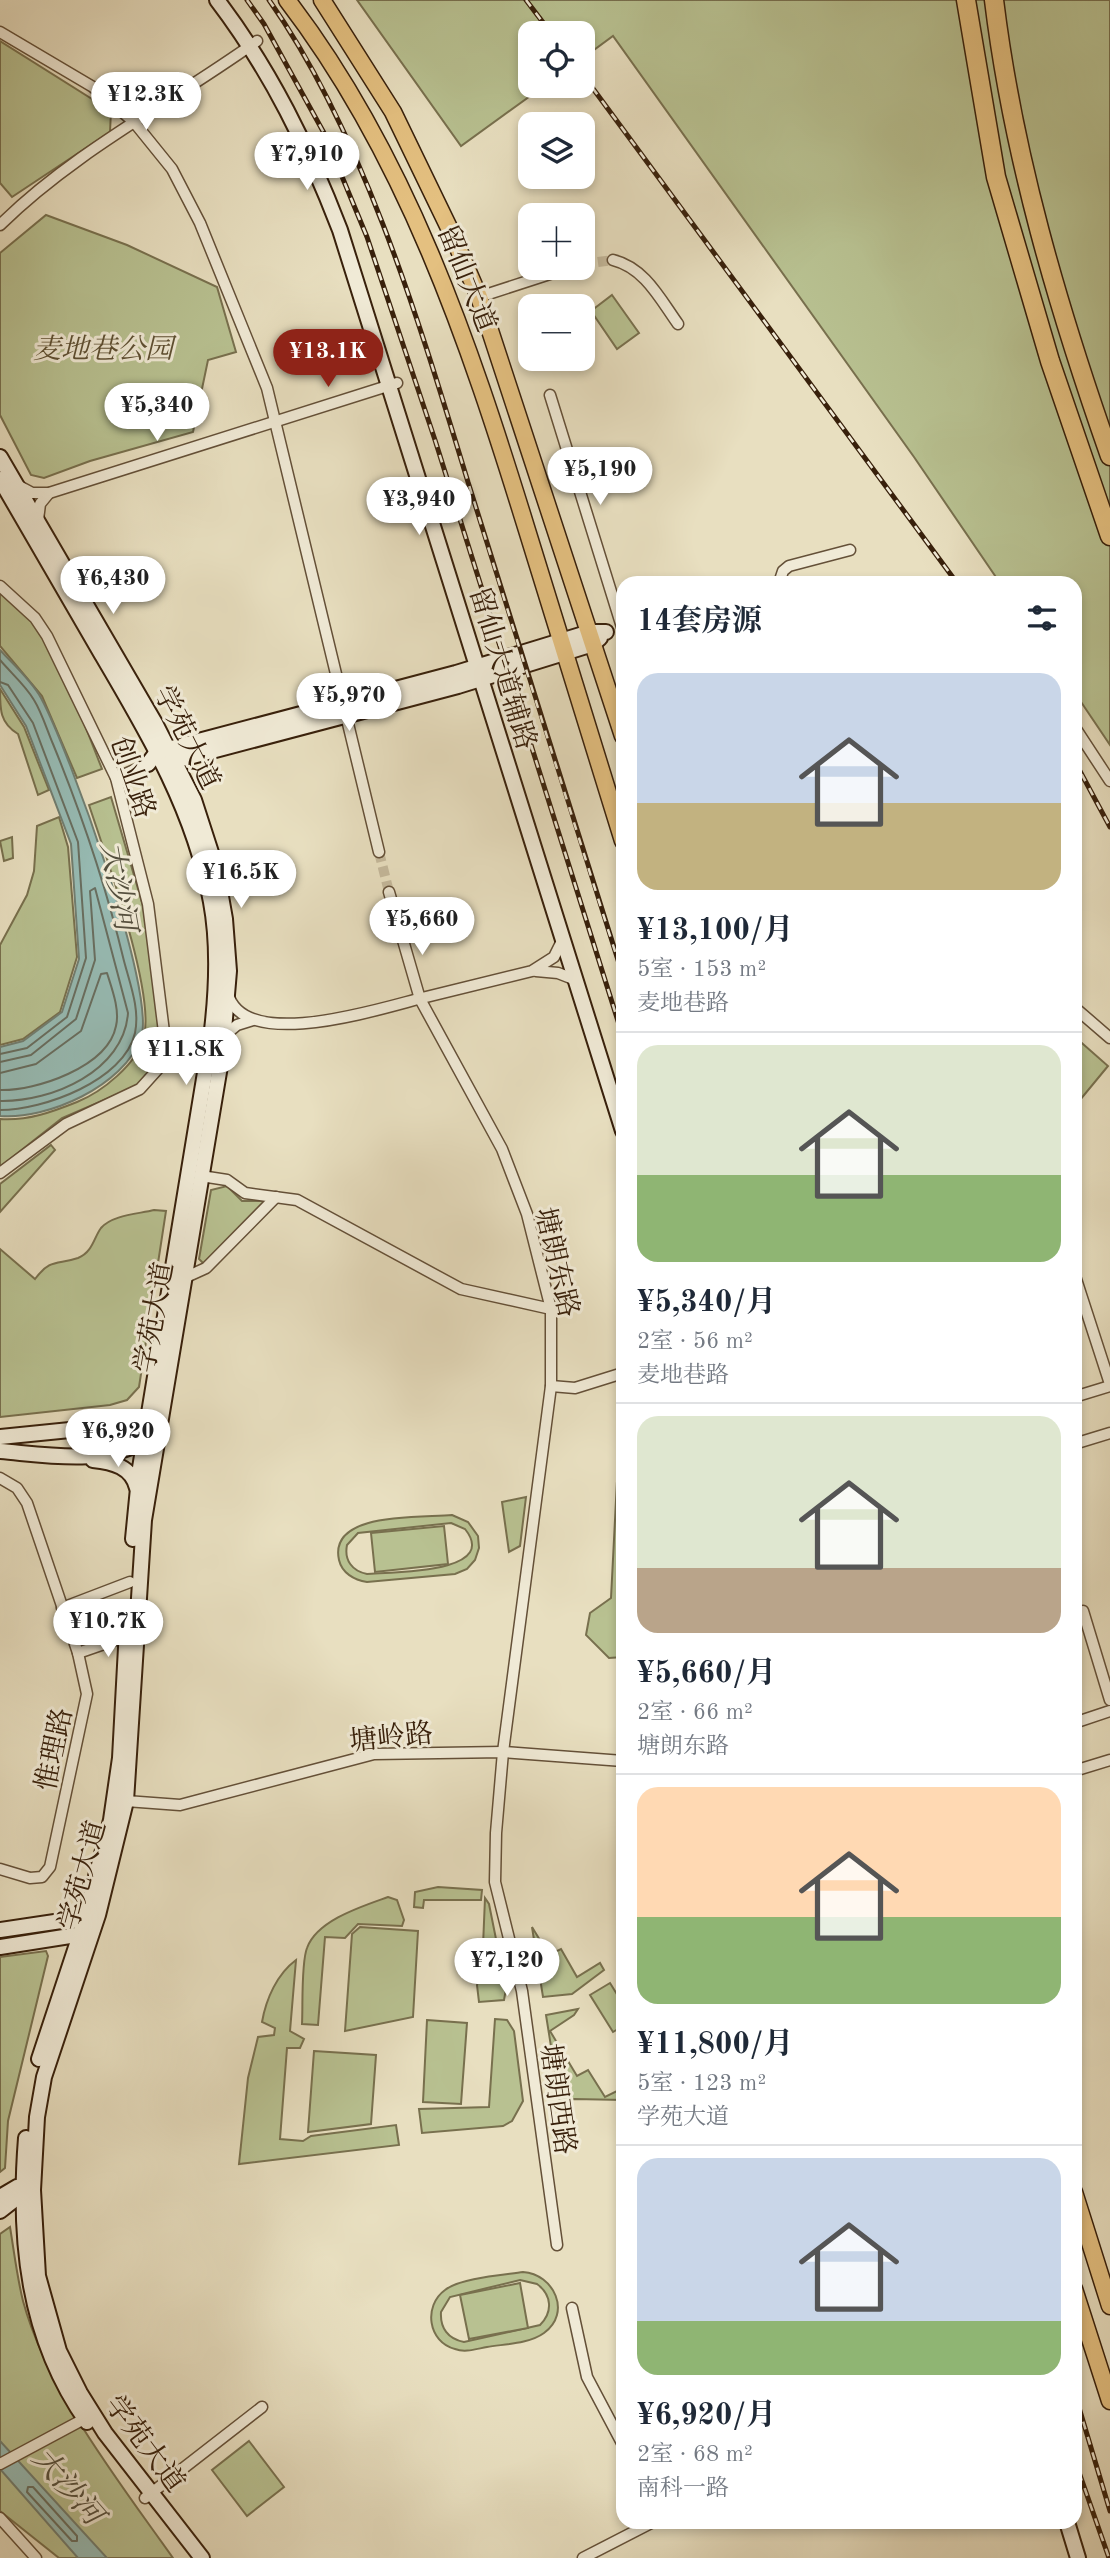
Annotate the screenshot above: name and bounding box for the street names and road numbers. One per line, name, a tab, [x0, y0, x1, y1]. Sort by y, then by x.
street label: 留仙大道	[431, 221, 502, 336]
street label: 留仙大道辅路	[463, 584, 542, 753]
street label: 学苑大道	[147, 681, 226, 795]
street label: 创业路	[104, 733, 161, 822]
street label: 塘朗东路	[529, 1204, 584, 1320]
street label: 学苑大道	[129, 1259, 179, 1375]
street label: 惟理路	[31, 1705, 78, 1794]
street label: 塘岭路	[348, 1718, 435, 1757]
street label: 学苑大道	[53, 1817, 112, 1933]
street label: 塘朗西路	[534, 2042, 581, 2157]
street label: 学苑大道	[99, 2390, 191, 2498]

